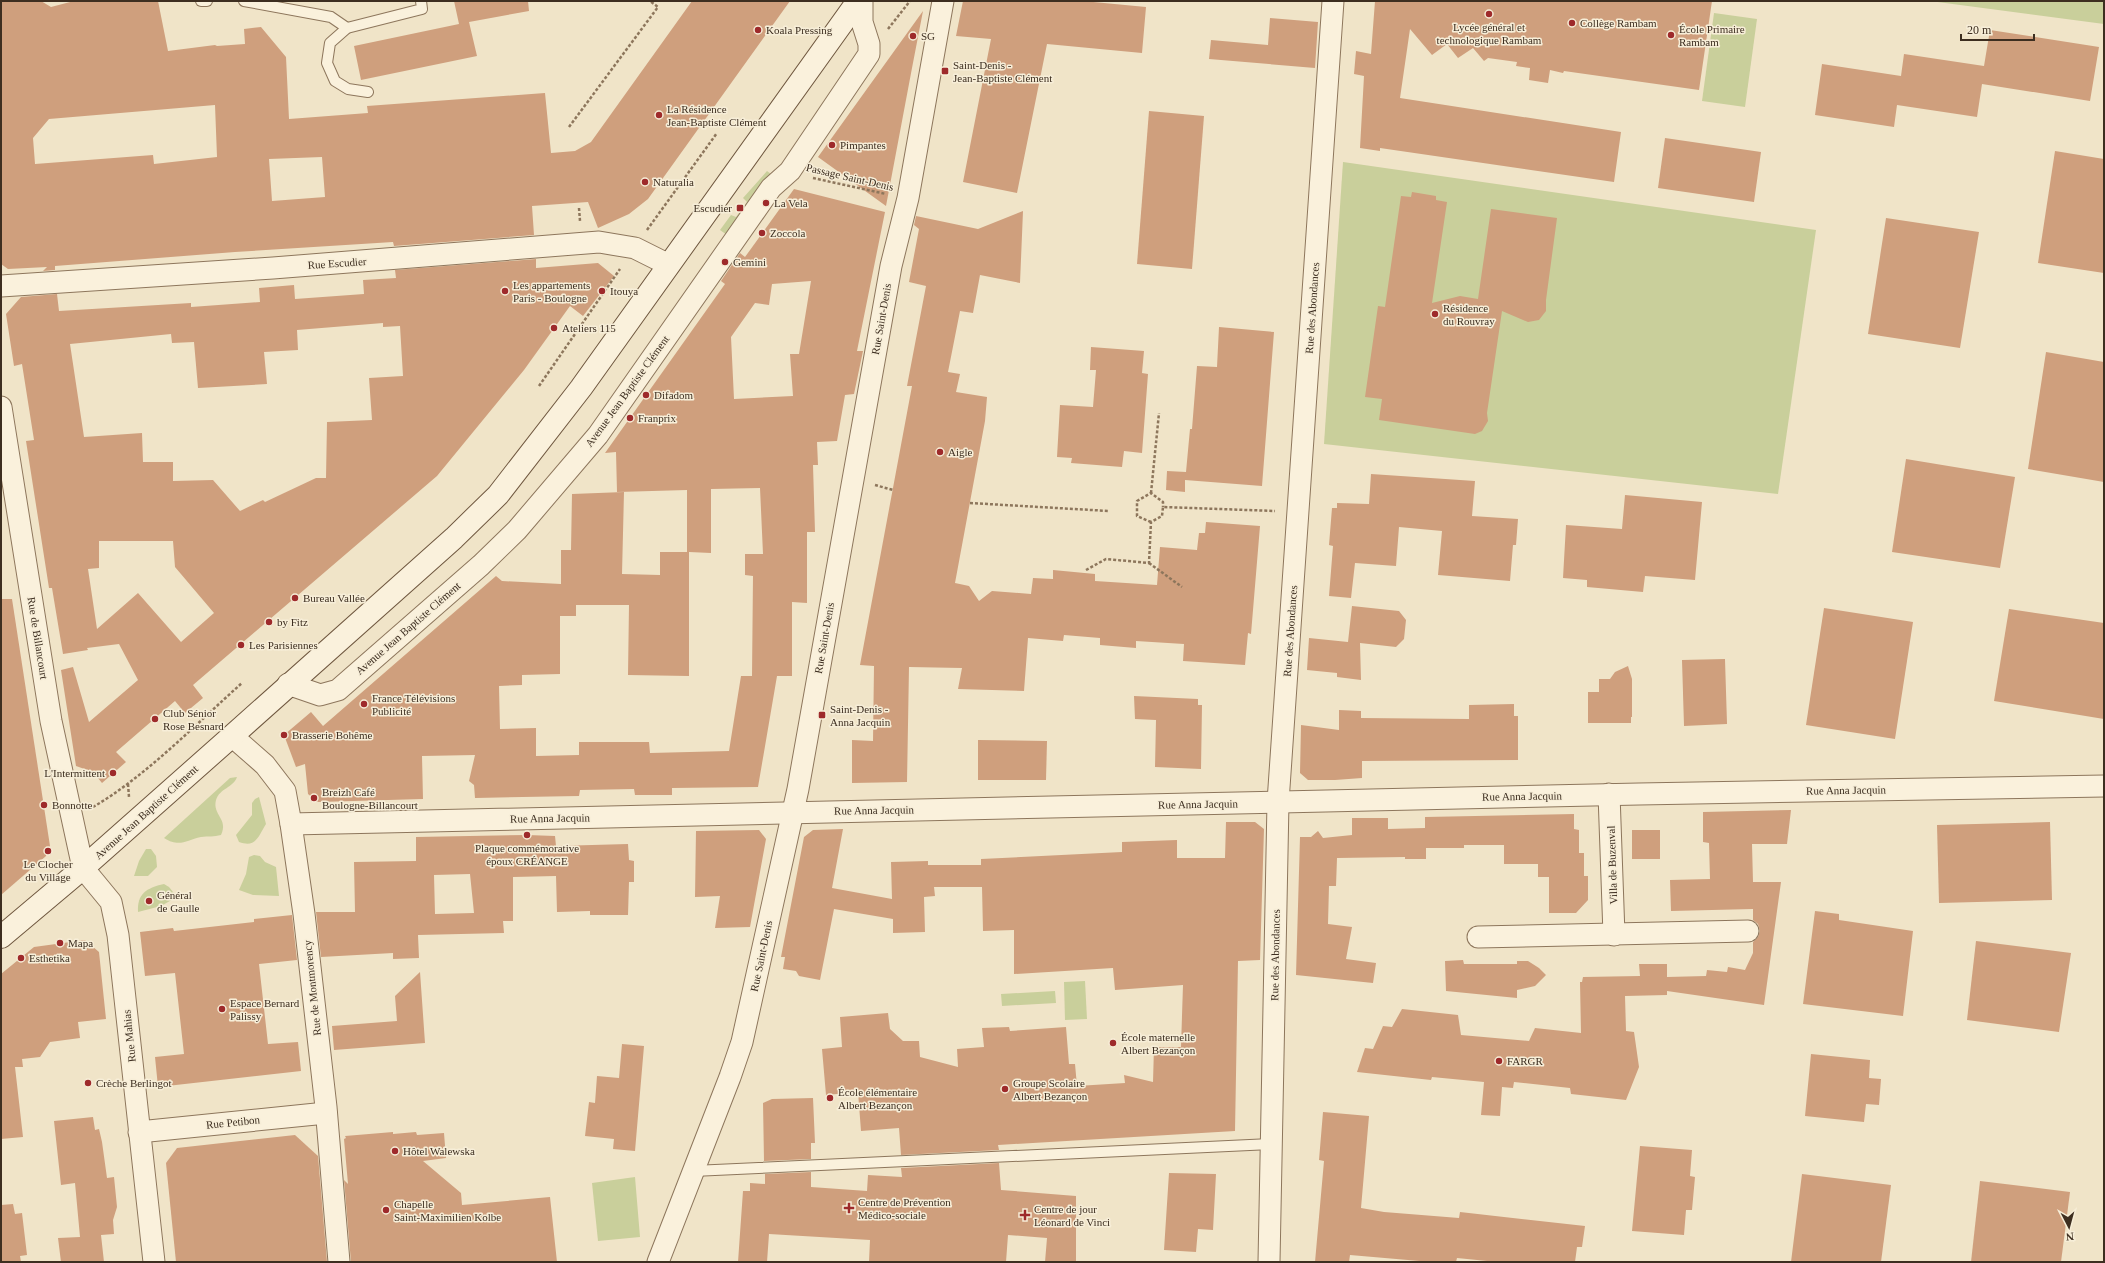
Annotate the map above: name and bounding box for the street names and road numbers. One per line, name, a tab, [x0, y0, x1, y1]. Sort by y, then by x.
street label: Passage Saint-Denis	[805, 161, 895, 193]
street label: Rue Escudier	[307, 255, 367, 271]
street label: Rue des Abondances	[1303, 262, 1321, 354]
street label: Rue Saint-Denis	[869, 282, 893, 356]
street label: Avenue Jean Baptiste Clément	[583, 333, 671, 449]
street label: Avenue Jean Baptiste Clément	[353, 579, 463, 677]
street label: Rue des Abondances	[1281, 585, 1299, 677]
street label: Rue de Billancourt	[26, 596, 50, 680]
street label: Rue Saint-Denis	[812, 601, 836, 675]
street label: Avenue Jean Baptiste Clément	[92, 763, 200, 861]
street label: Rue Anna Jacquin	[1806, 783, 1887, 797]
street label: Rue Anna Jacquin	[1482, 789, 1563, 803]
street label: Rue Anna Jacquin	[1158, 797, 1239, 811]
street label: Rue Anna Jacquin	[834, 803, 915, 817]
street label: Rue Anna Jacquin	[510, 811, 591, 825]
street label: Villa de Buzenval	[1605, 825, 1619, 905]
street label: Rue des Abondances	[1268, 909, 1282, 1001]
street label: Rue Saint-Denis	[748, 919, 774, 993]
street label: Rue de Montmorency	[301, 939, 323, 1036]
street label: Rue Mahias	[120, 1009, 138, 1063]
street label: Rue Petibon	[205, 1113, 261, 1131]

